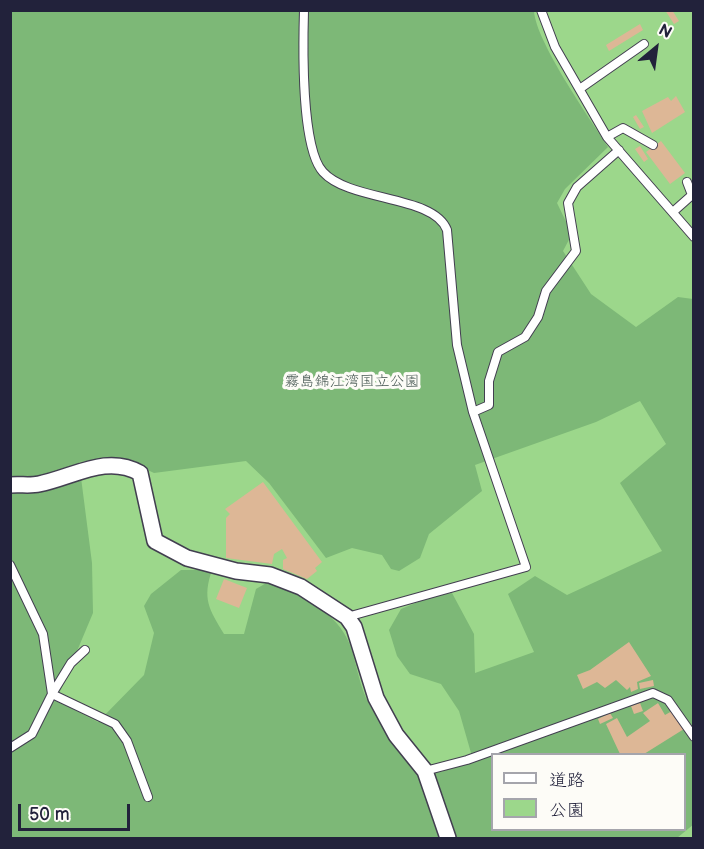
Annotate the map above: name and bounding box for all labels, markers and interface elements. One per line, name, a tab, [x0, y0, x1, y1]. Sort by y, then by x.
north arrow	[626, 18, 686, 78]
text: N	[655, 21, 675, 43]
park label: 霧島錦江湾国立公園	[285, 373, 419, 391]
legend	[491, 753, 686, 831]
text: 道路	[549, 770, 585, 791]
scale bar	[21, 792, 134, 830]
text: 公園	[549, 800, 585, 821]
text: 50 m	[29, 804, 70, 825]

